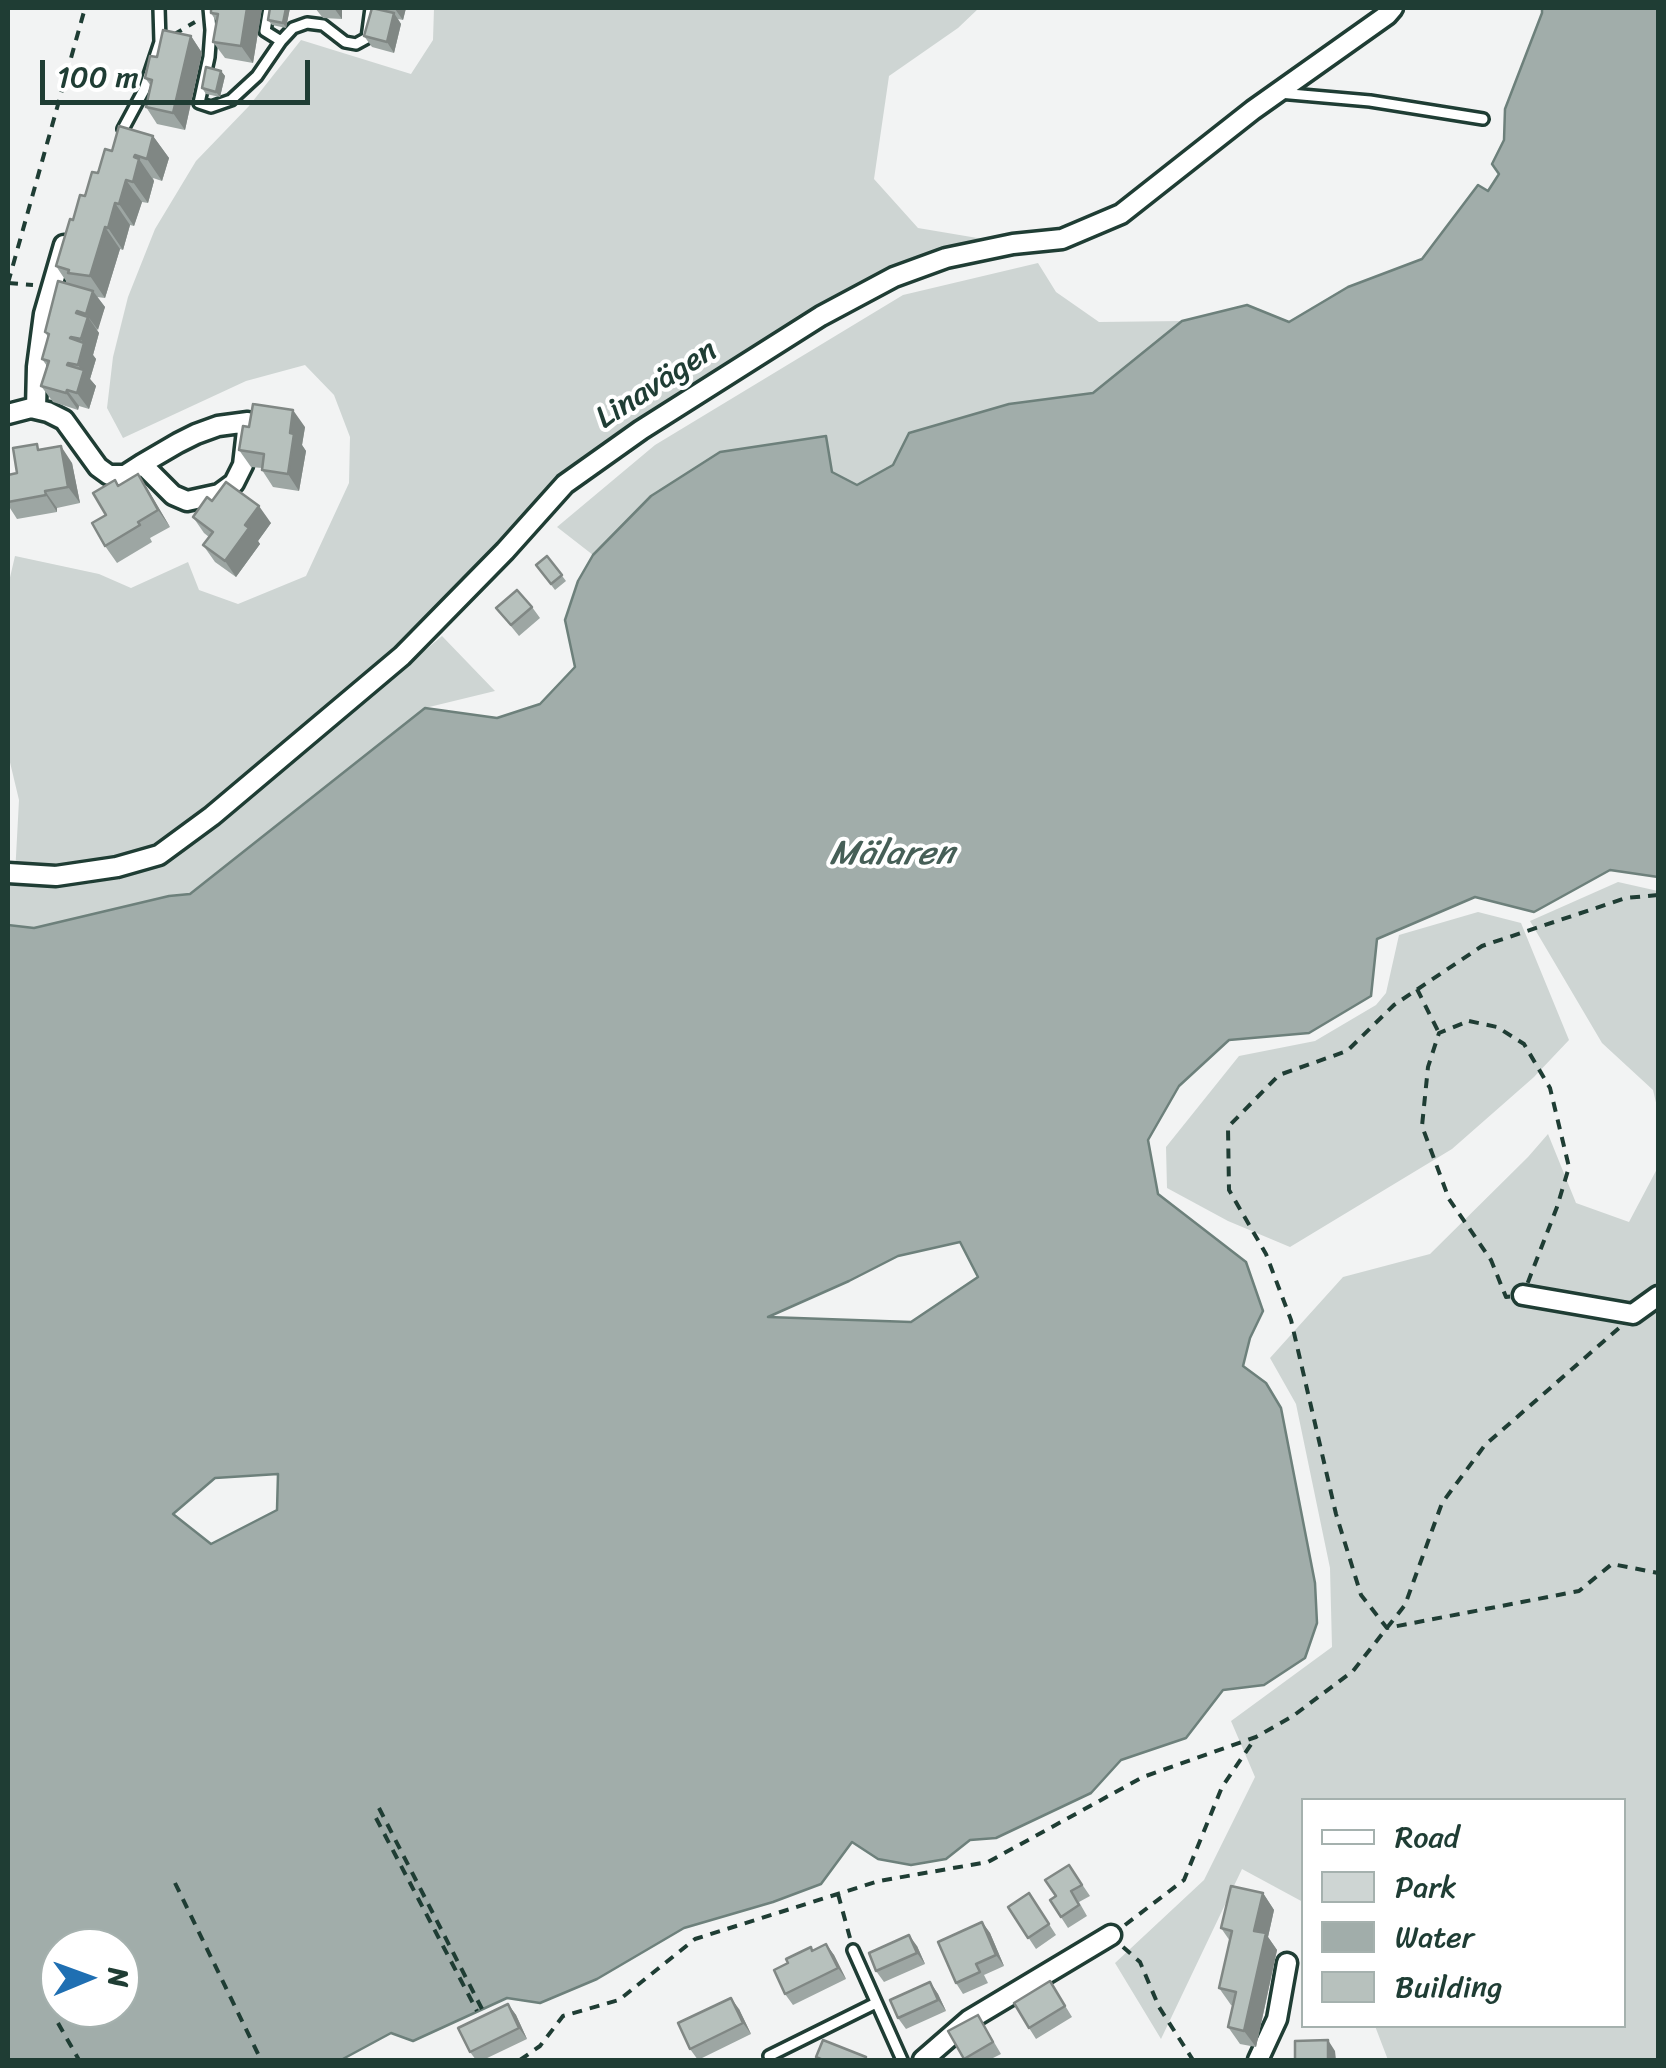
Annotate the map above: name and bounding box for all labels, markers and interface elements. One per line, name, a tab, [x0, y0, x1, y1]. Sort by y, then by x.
scale bar	[45, 40, 315, 102]
text: 100 m	[57, 50, 139, 104]
street label: Linavägen	[589, 332, 725, 438]
water label: Mälaren	[829, 834, 955, 876]
legend	[1301, 1798, 1626, 2028]
text: Road	[1395, 1810, 1459, 1864]
text: Park	[1395, 1860, 1457, 1914]
text: Water	[1395, 1910, 1474, 1964]
north arrow	[40, 1928, 140, 2028]
text: Building	[1395, 1960, 1502, 2014]
text: N	[94, 1967, 143, 1988]

